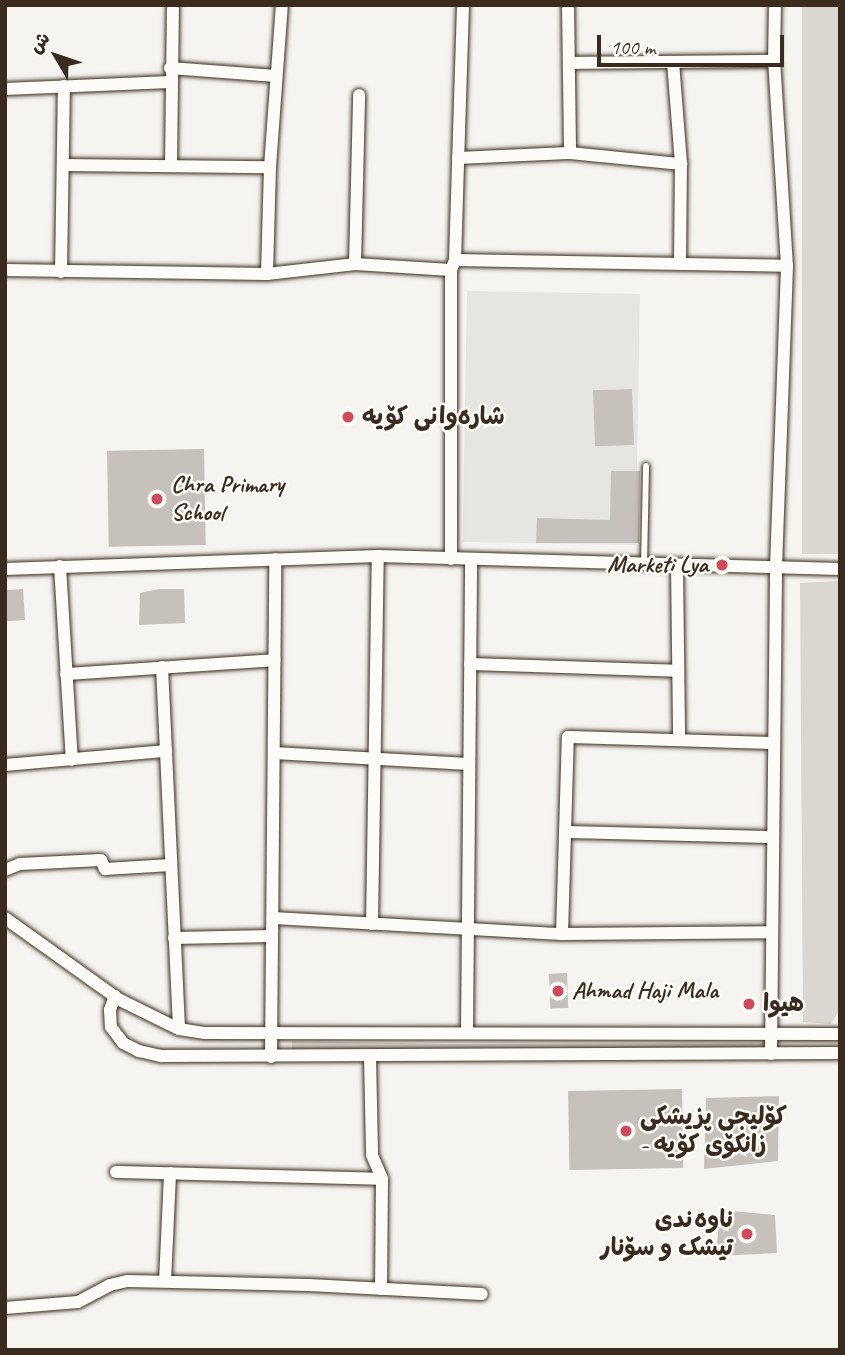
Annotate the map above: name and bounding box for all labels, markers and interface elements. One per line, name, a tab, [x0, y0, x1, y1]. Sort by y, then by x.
north arrow	[21, 21, 91, 91]
scale bar	[600, 21, 787, 65]
text: ش	[24, 27, 56, 58]
text: 100 m	[610, 34, 655, 60]
place label: شارەوانی کۆیە	[362, 403, 505, 431]
marker: شارەوانی کۆیە	[340, 409, 356, 425]
place label: Chra Primary School	[171, 471, 285, 527]
marker: Chra Primary School	[149, 491, 165, 507]
place label: Marketi Lya	[607, 551, 708, 579]
marker: Marketi Lya	[714, 557, 730, 573]
place label: Ahmad Haji Mala	[572, 977, 719, 1005]
marker: Ahmad Haji Mala	[550, 983, 566, 999]
place label: هیوا	[763, 990, 804, 1018]
marker: هیوا	[741, 996, 757, 1012]
place label: کۆلیجی پزیشکی - زانکۆی کۆیە	[640, 1103, 787, 1159]
marker: کۆلیجی پزیشکی - زانکۆی کۆیە	[618, 1123, 634, 1139]
place label: ناوەندی تیشک و سۆنار	[601, 1206, 733, 1262]
marker: ناوەندی تیشک و سۆنار	[739, 1226, 755, 1242]

